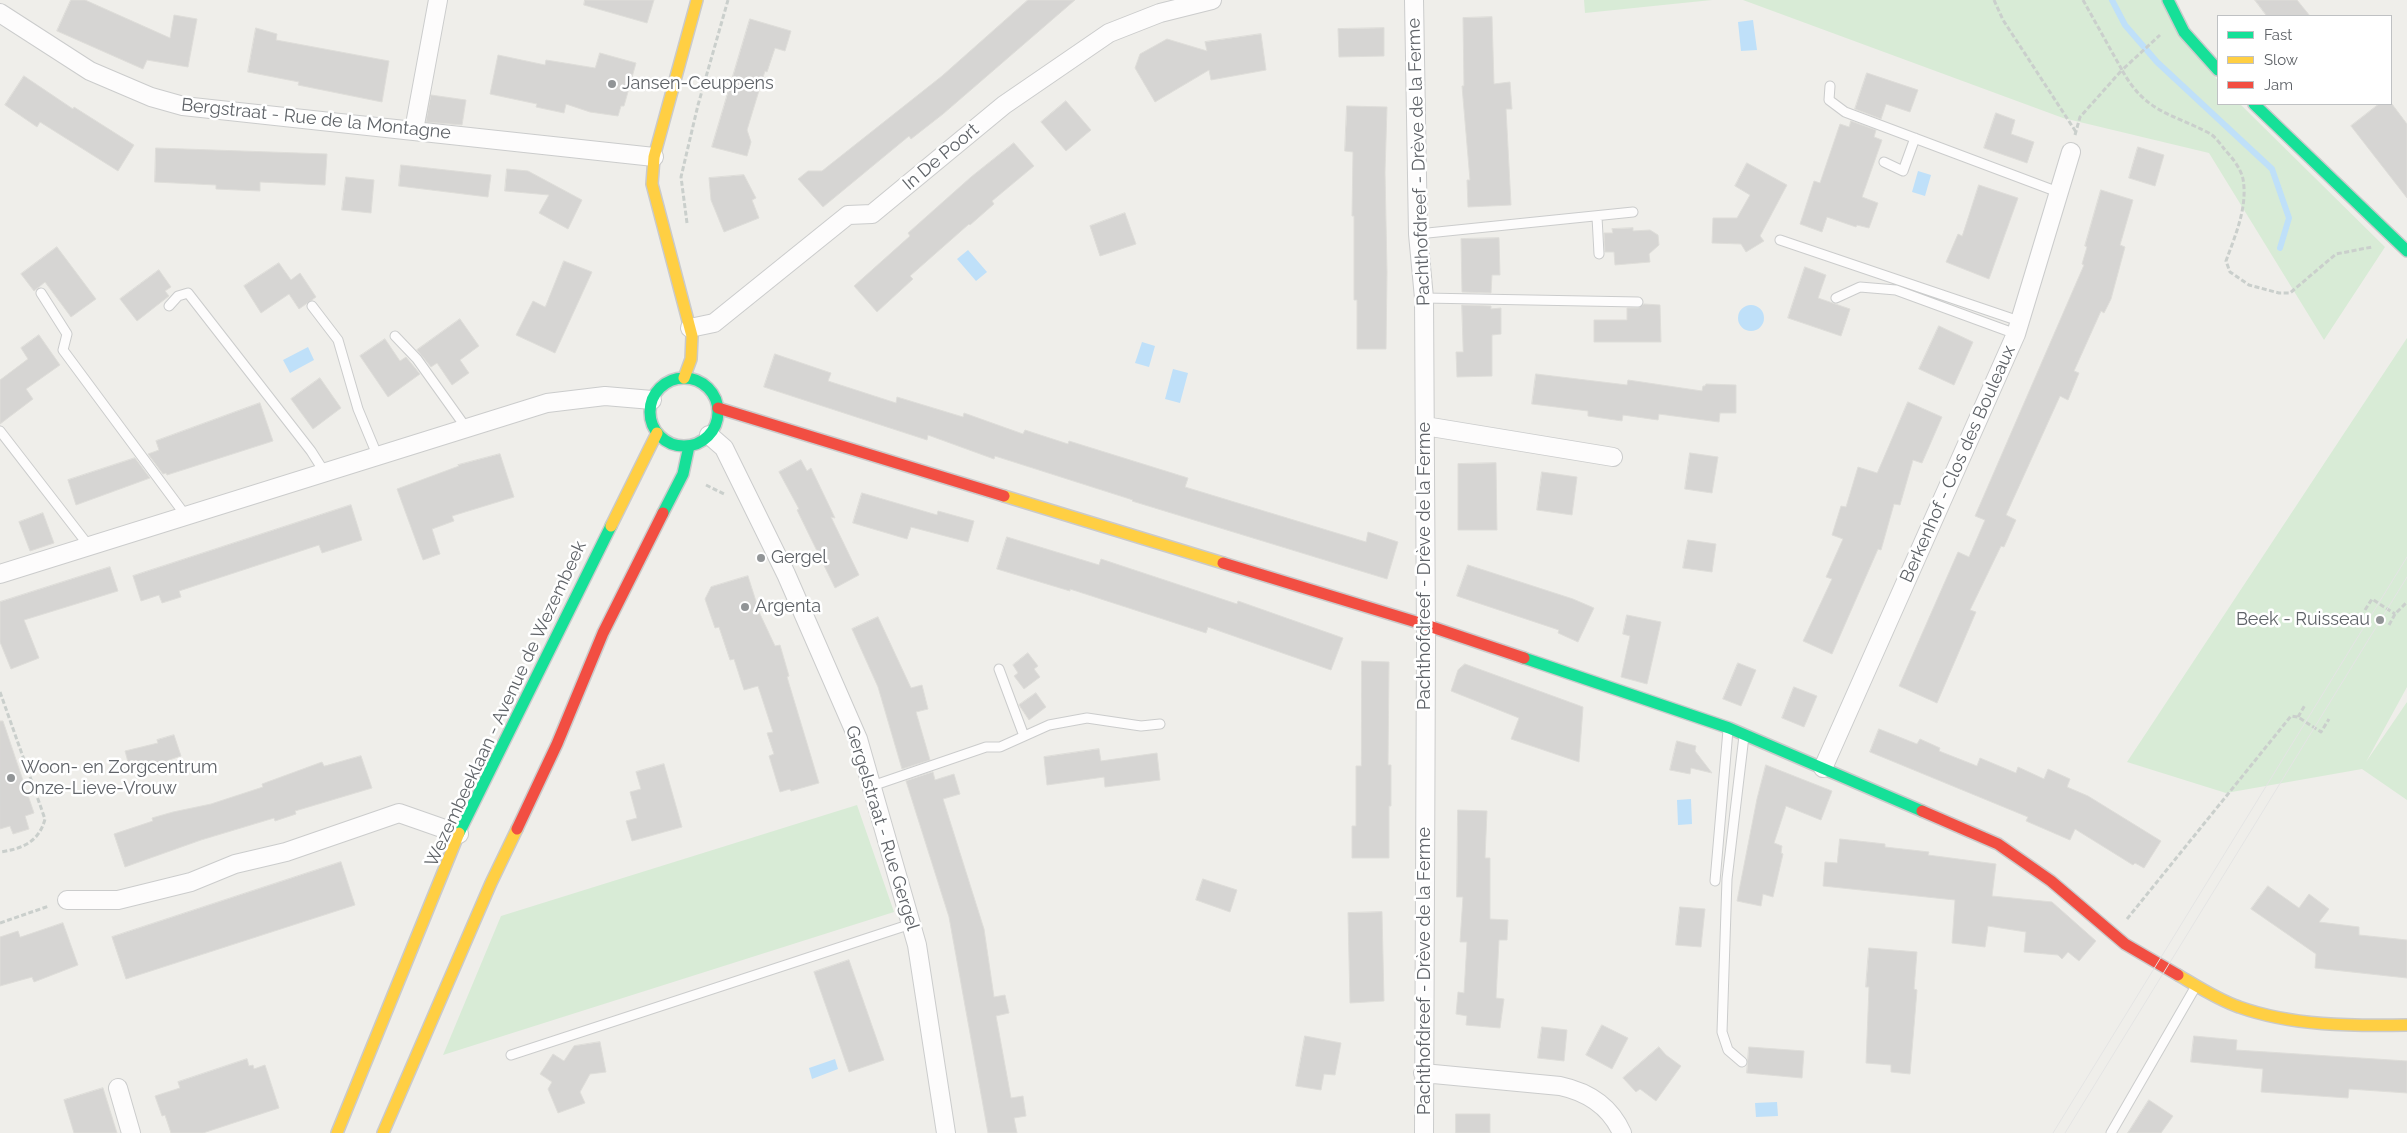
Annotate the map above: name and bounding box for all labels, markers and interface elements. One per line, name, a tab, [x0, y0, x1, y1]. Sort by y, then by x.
legend	[2217, 15, 2392, 105]
street label: Pachthofdreef - Drève de la Ferme	[1403, 18, 1435, 306]
text: Fast	[2264, 26, 2292, 44]
text: Slow	[2264, 51, 2298, 69]
place label: Jansen-Ceuppens	[622, 73, 774, 95]
text: Jam	[2264, 76, 2293, 94]
marker: Jansen-Ceuppens	[606, 78, 618, 90]
street label: Bergstraat - Rue de la Montagne	[180, 94, 452, 144]
street label: In De Poort	[899, 119, 983, 195]
street label: Berkenhof - Clos des Bouleaux	[1896, 342, 2020, 586]
street label: Pachthofdreef - Drève de la Ferme	[1414, 422, 1436, 710]
street label: Wezembeeklaan - Avenue de Wezembeek	[421, 538, 591, 870]
place label: Gergel	[771, 547, 827, 569]
marker: Gergel	[755, 552, 767, 564]
place label: Argenta	[755, 596, 821, 618]
marker: Argenta	[739, 601, 751, 613]
place label: Beek - Ruisseau	[2236, 609, 2370, 631]
marker: Beek - Ruisseau	[2374, 614, 2386, 626]
street label: Gergelstraat - Rue Gergel	[841, 723, 923, 933]
place label: Woon- en Zorgcentrum Onze-Lieve-Vrouw	[21, 757, 218, 800]
marker: Woon- en Zorgcentrum Onze-Lieve-Vrouw	[5, 772, 17, 784]
street label: Pachthofdreef - Drève de la Ferme	[1414, 827, 1436, 1115]

